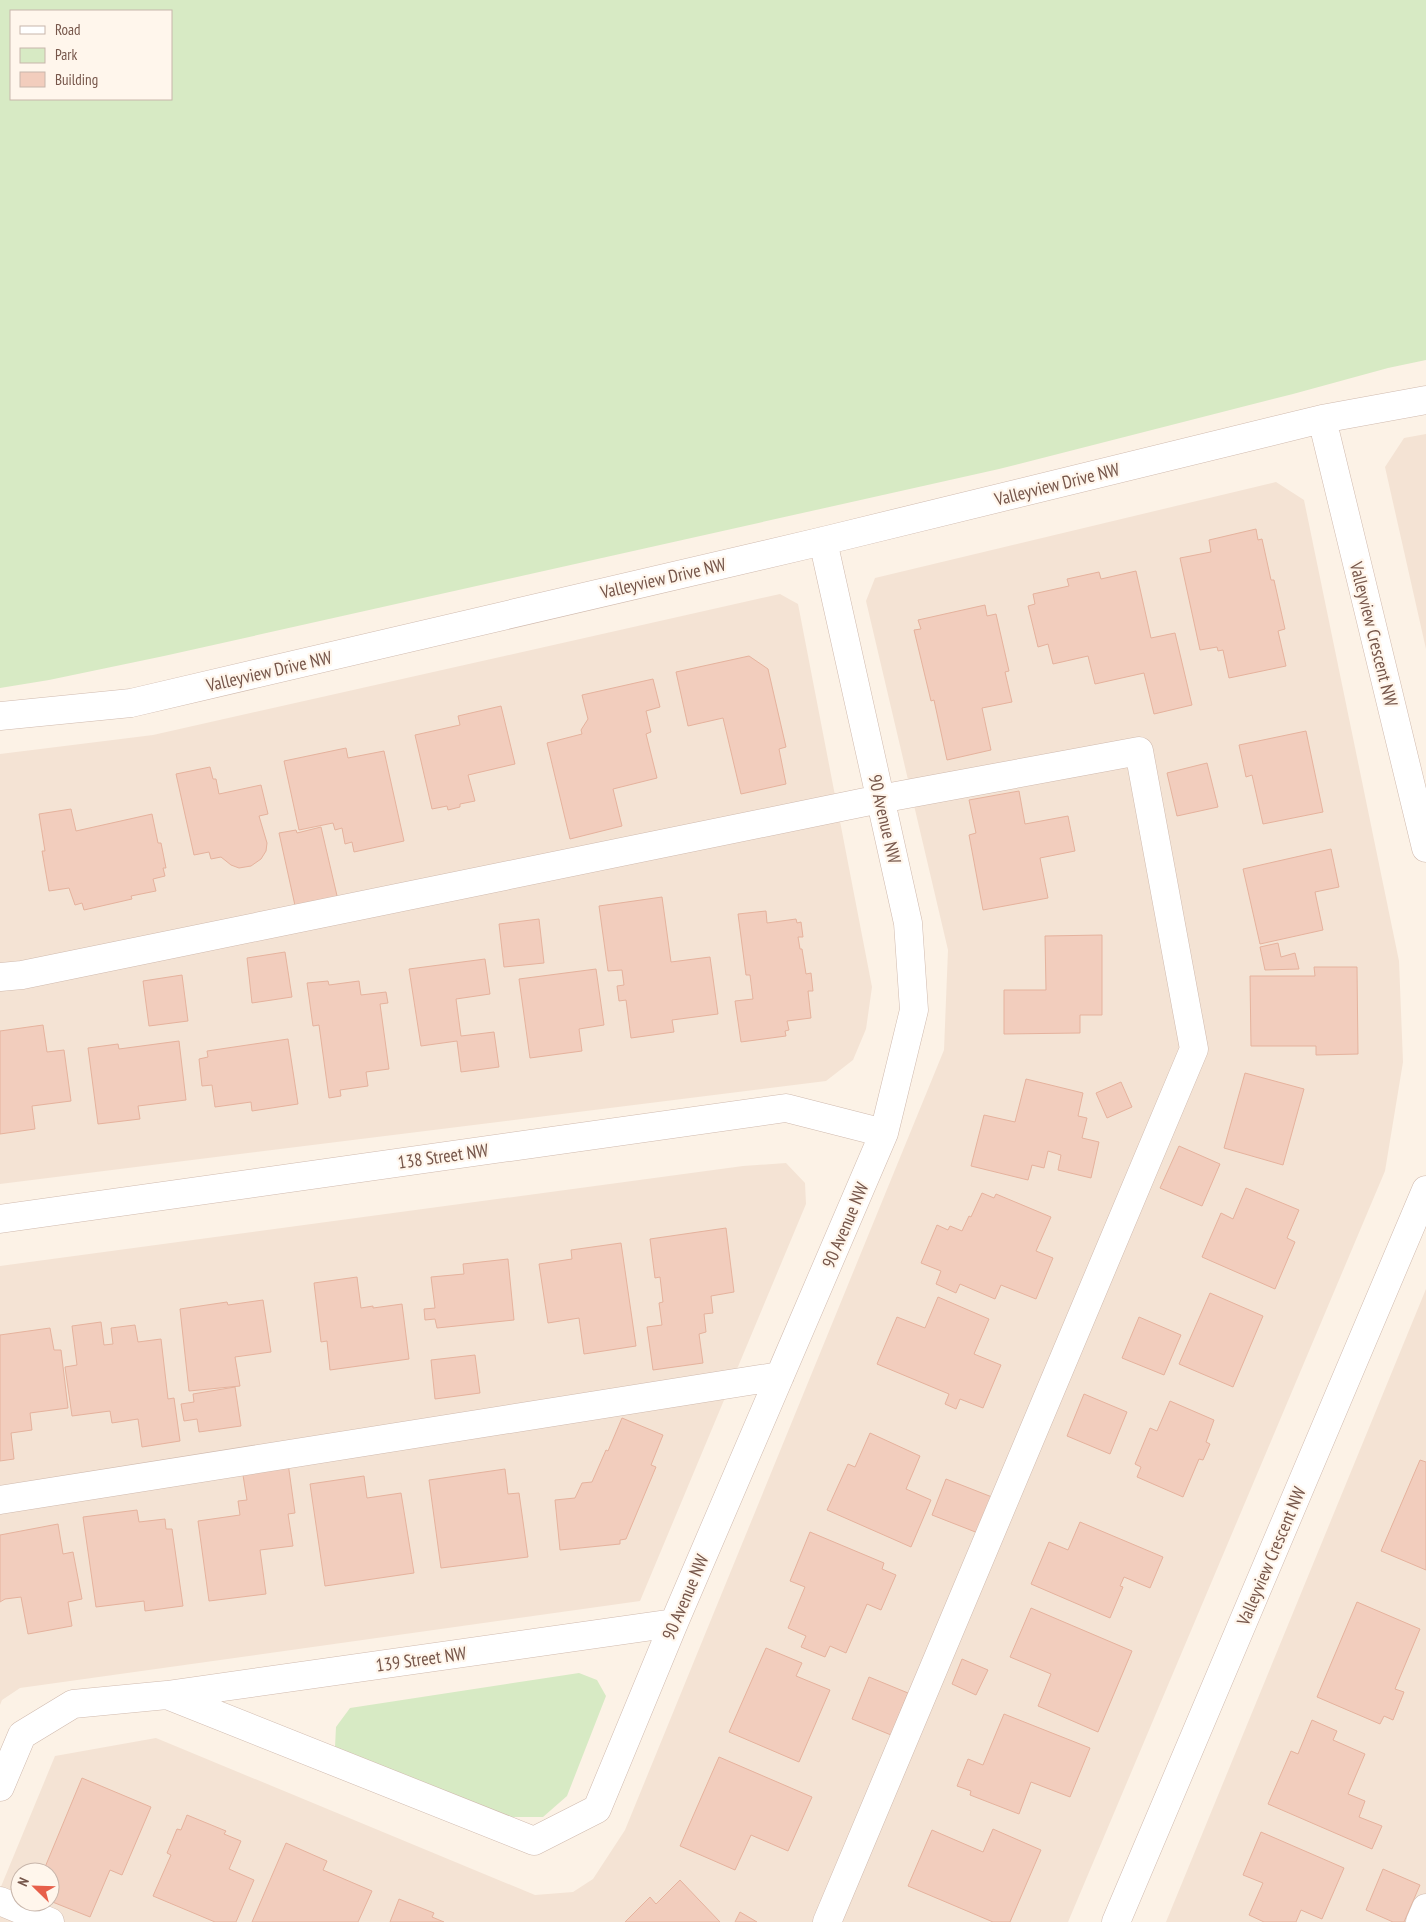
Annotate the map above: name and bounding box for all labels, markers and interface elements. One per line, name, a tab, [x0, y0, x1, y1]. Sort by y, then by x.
legend	[10, 10, 172, 100]
text: Road	[55, 20, 81, 39]
text: Park	[55, 45, 77, 64]
text: Building	[55, 70, 98, 89]
street label: Valleyview Drive NW	[991, 457, 1122, 511]
street label: Valleyview Drive NW	[597, 552, 728, 604]
street label: Valleyview Crescent NW	[1345, 558, 1403, 709]
street label: Valleyview Drive NW	[203, 645, 334, 697]
street label: 90 Avenue NW	[864, 772, 906, 866]
street label: 138 Street NW	[396, 1138, 490, 1174]
street label: 90 Avenue NW	[817, 1179, 873, 1271]
street label: Valleyview Crescent NW	[1231, 1483, 1311, 1630]
street label: 90 Avenue NW	[657, 1551, 713, 1643]
street label: 139 Street NW	[374, 1641, 468, 1677]
north arrow	[10, 1862, 60, 1912]
text: N	[13, 1875, 33, 1889]

